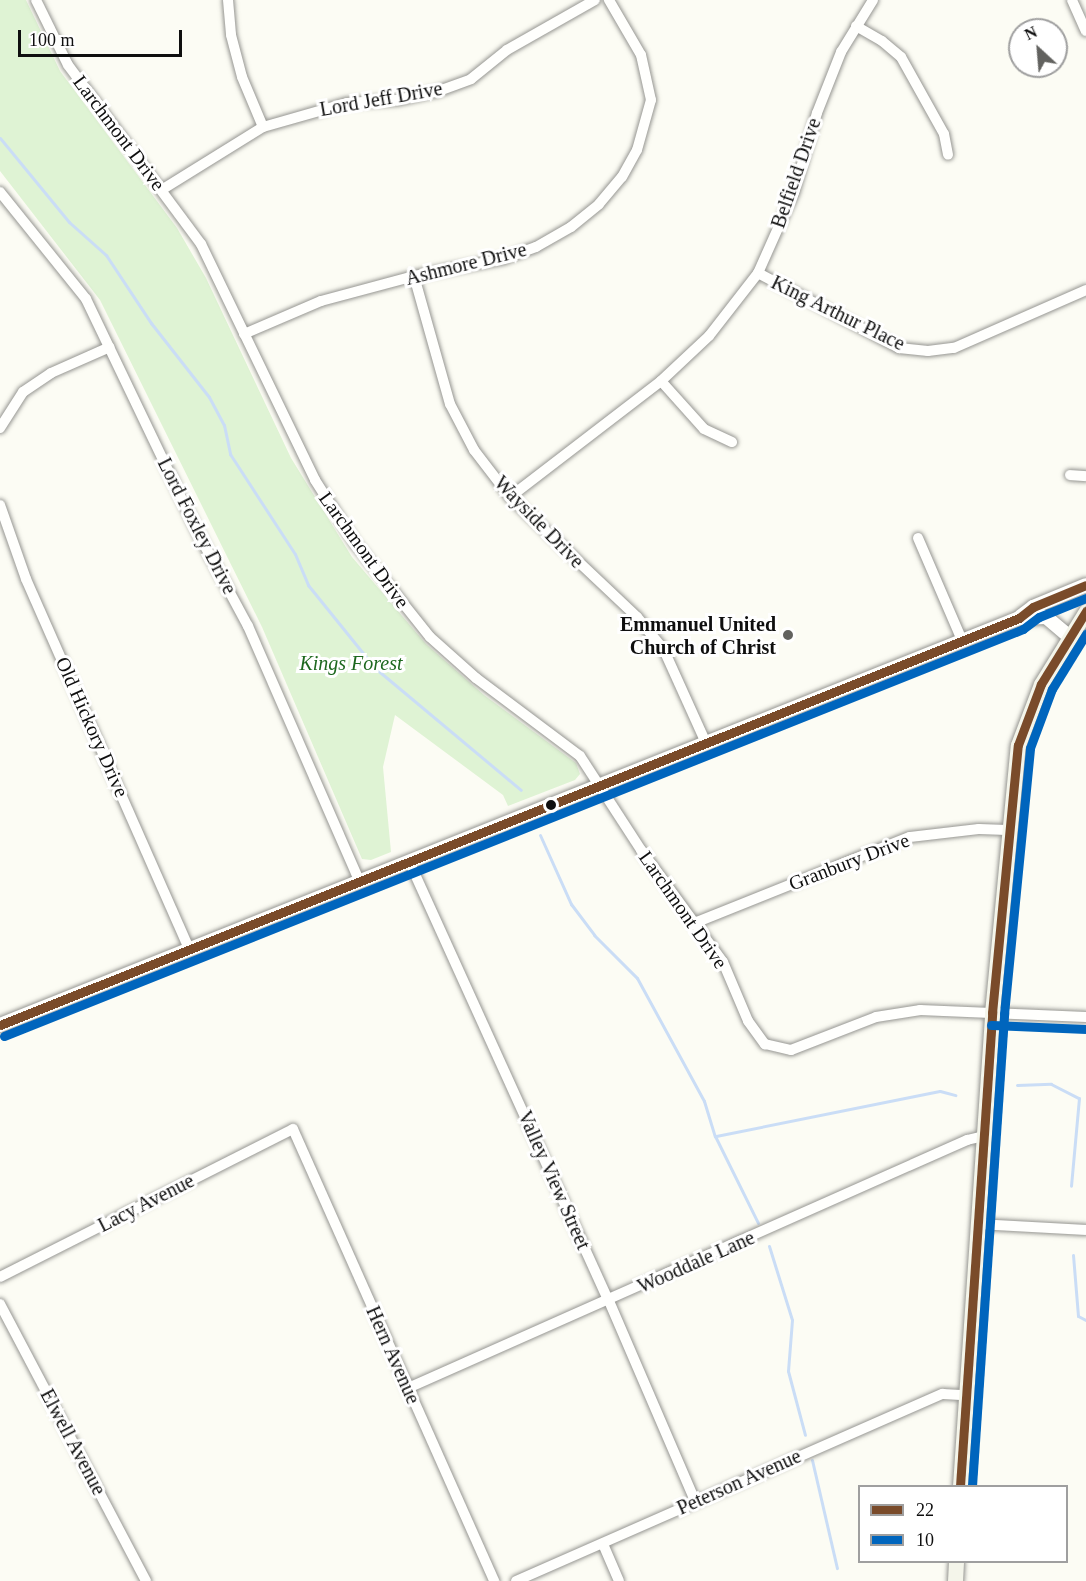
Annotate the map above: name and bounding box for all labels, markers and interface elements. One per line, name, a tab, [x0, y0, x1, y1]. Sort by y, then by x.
scale bar	[21, 18, 184, 56]
north arrow	[1008, 18, 1068, 78]
text: N	[1022, 23, 1040, 43]
text: 100 m	[29, 30, 75, 50]
street label: Larchmont Drive	[68, 71, 170, 195]
street label: Lord Jeff Drive	[318, 76, 444, 122]
street label: Belfield Drive	[766, 115, 826, 231]
street label: Ashmore Drive	[403, 237, 529, 291]
street label: King Arthur Place	[767, 270, 909, 356]
street label: Lord Foxley Drive	[152, 454, 242, 598]
street label: Wayside Drive	[489, 471, 589, 573]
street label: Larchmont Drive	[314, 487, 414, 613]
place label: Emmanuel United Church of Christ	[620, 612, 776, 659]
marker: Emmanuel United Church of Christ	[781, 628, 795, 642]
park label: Kings Forest	[299, 651, 403, 675]
street label: Old Hickory Drive	[50, 653, 134, 801]
unlabelled marker	[545, 799, 557, 811]
street label: Granbury Drive	[785, 828, 913, 896]
street label: Larchmont Drive	[634, 846, 732, 974]
street label: Valley View Street	[513, 1107, 595, 1253]
street label: Lacy Avenue	[93, 1168, 199, 1238]
street label: Wooddale Lane	[634, 1226, 758, 1298]
street label: Hern Avenue	[361, 1302, 425, 1408]
street label: Elwell Avenue	[35, 1384, 111, 1500]
street label: Peterson Avenue	[673, 1444, 805, 1520]
legend	[858, 1485, 1068, 1563]
text: 22	[916, 1500, 934, 1520]
text: 10	[916, 1530, 934, 1550]

